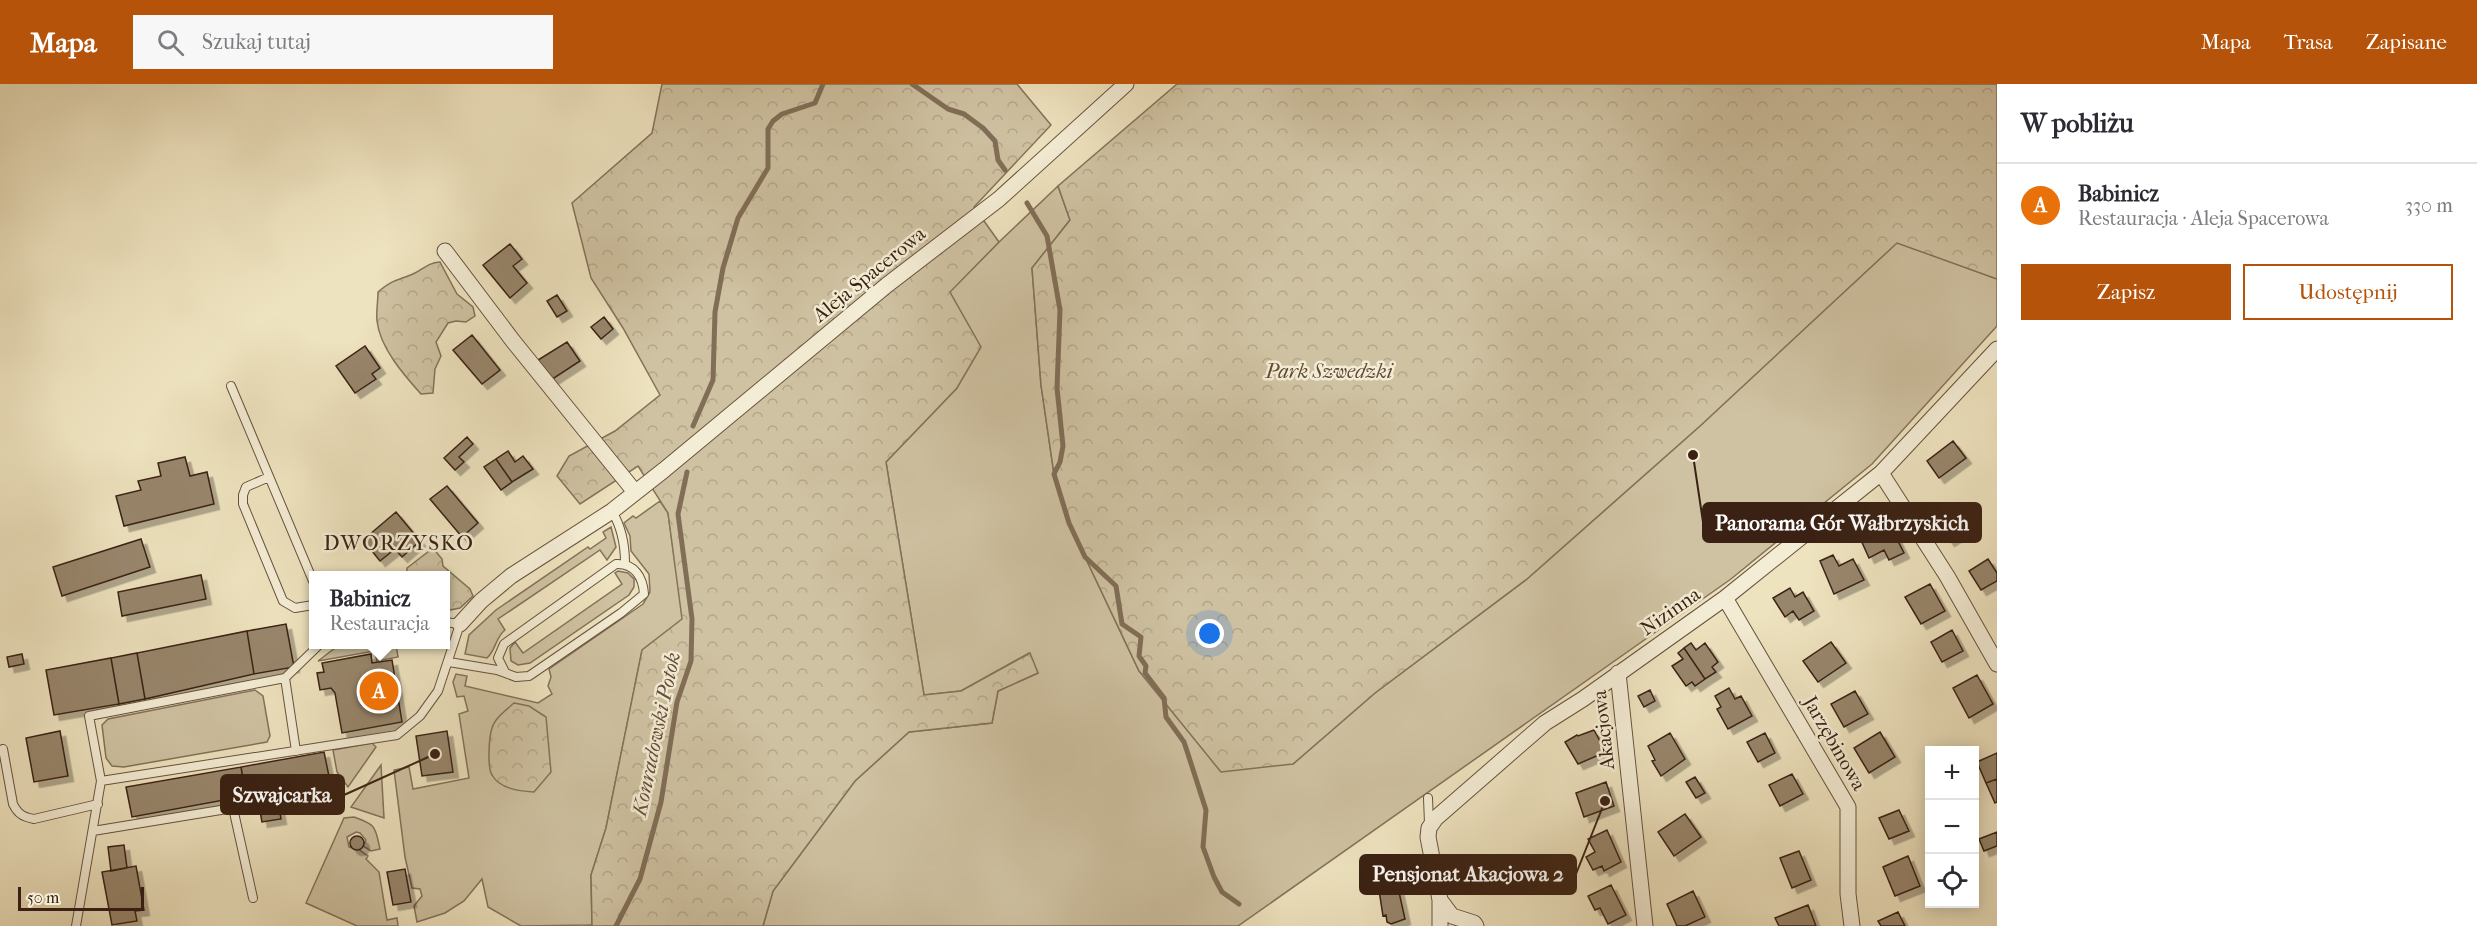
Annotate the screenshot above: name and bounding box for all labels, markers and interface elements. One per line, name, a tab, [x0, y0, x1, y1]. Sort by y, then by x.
search box	[133, 15, 553, 69]
text: Mapa	[30, 26, 97, 59]
icon: search	[154, 26, 187, 59]
text: Szukaj tutaj	[202, 29, 311, 55]
text: Mapa	[2201, 30, 2251, 54]
text: Trasa	[2284, 30, 2333, 54]
text: Zapisane	[2366, 30, 2447, 54]
text: W pobliżu	[2021, 108, 2134, 139]
text: Babinicz	[2078, 181, 2159, 207]
text: A	[2034, 194, 2047, 217]
text: 330 m	[2405, 194, 2453, 217]
text: Restauracja · Aleja Spacerowa	[2078, 207, 2329, 230]
street label: Aleja Spacerowa	[808, 222, 931, 327]
button: Zapisz	[2021, 264, 2231, 320]
button: Udostępnij	[2243, 264, 2453, 320]
park label: Park Szwedzki	[1265, 360, 1394, 383]
callout: Panorama Gór Wałbrzyskich	[1703, 503, 1981, 542]
text: Panorama Gór Wałbrzyskich	[1715, 511, 1969, 535]
district label: DWORZYSKO	[324, 531, 474, 555]
popup	[309, 571, 450, 649]
street label: Nizinna	[1636, 582, 1705, 640]
text: Babinicz	[329, 586, 410, 612]
text: Restauracja	[329, 612, 430, 635]
your location	[1195, 619, 1224, 648]
water label: Konradowski Potok	[627, 650, 685, 820]
pin: A	[360, 668, 398, 714]
street label: Akacjowa	[1588, 688, 1619, 772]
street label: Jarzębinowa	[1797, 690, 1871, 795]
map controls	[1925, 746, 1979, 908]
button: +	[1925, 746, 1979, 800]
callout: Szwajcarka	[221, 775, 344, 814]
text: Szwajcarka	[233, 783, 333, 807]
button: −	[1925, 800, 1979, 854]
button: locate	[1925, 854, 1979, 908]
callout: Pensjonat Akacjowa 2	[1360, 855, 1576, 894]
text: Pensjonat Akacjowa 2	[1372, 862, 1564, 886]
scale bar	[18, 884, 144, 912]
text: 50 m	[27, 888, 59, 907]

